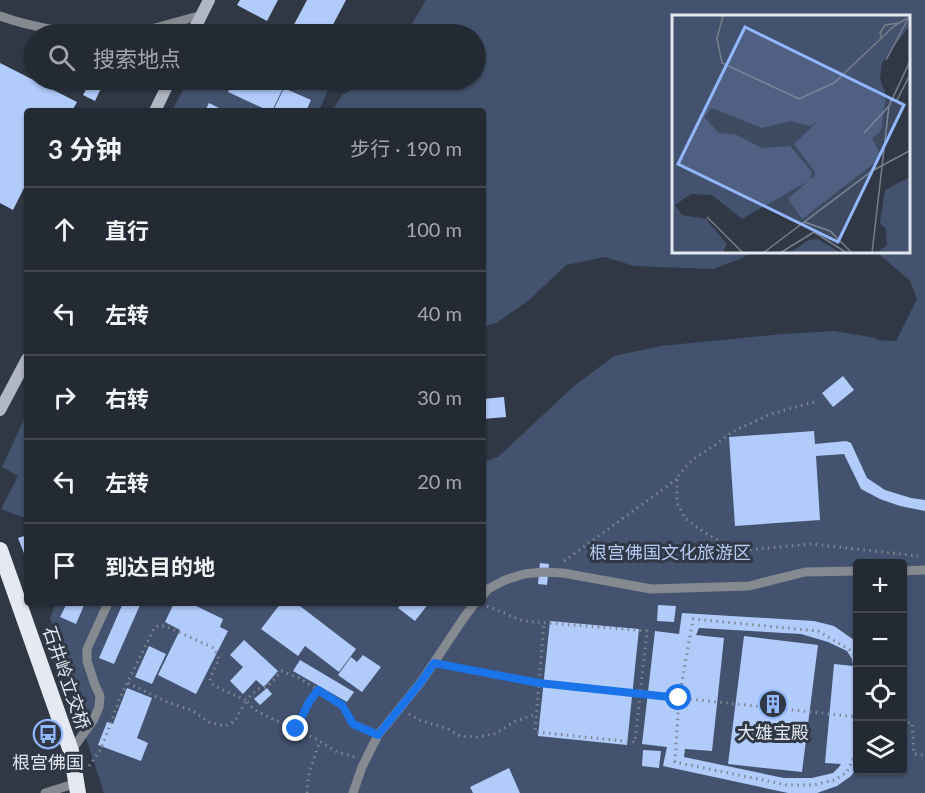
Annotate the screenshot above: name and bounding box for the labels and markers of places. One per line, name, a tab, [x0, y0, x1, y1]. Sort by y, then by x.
building icon: 大雄宝殿	[757, 688, 789, 720]
bus stop icon: 根宫佛国	[32, 718, 64, 750]
place label: 大雄宝殿	[737, 721, 809, 743]
place label: 根宫佛国	[12, 751, 84, 773]

